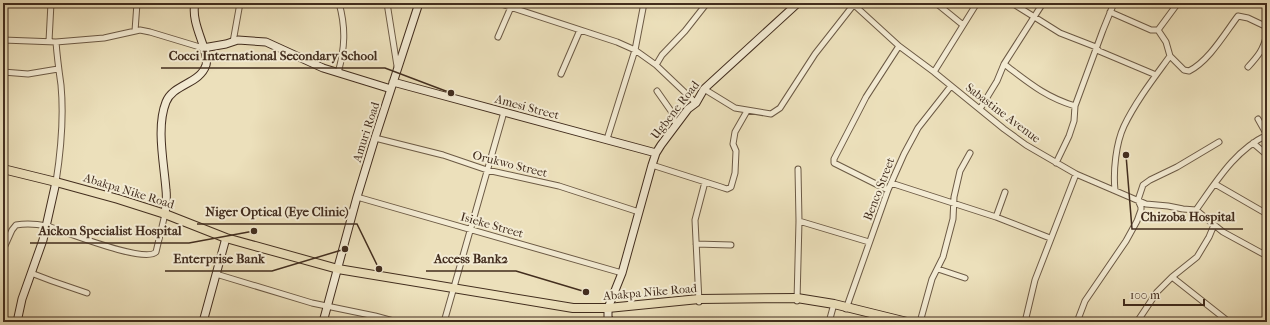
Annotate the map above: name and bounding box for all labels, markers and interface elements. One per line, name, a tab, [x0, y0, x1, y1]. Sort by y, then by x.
callout: Cocci International Secondary School	[161, 43, 385, 68]
text: Cocci International Secondary School	[169, 48, 378, 64]
street label: Ugbene Road	[648, 78, 702, 142]
street label: Sabastine Avenue	[963, 80, 1043, 146]
street label: Amesi Street	[492, 91, 561, 122]
street label: Amuri Road	[349, 100, 382, 165]
street label: Orukwo Street	[471, 148, 550, 180]
street label: Benco Street	[861, 155, 898, 222]
street label: Abakpa Nike Road	[81, 170, 177, 212]
callout: Niger Optical (Eye Clinic)	[197, 199, 357, 224]
text: Niger Optical (Eye Clinic)	[205, 204, 349, 220]
callout: Chizoba Hospital	[1132, 204, 1243, 229]
street label: Isieke Street	[459, 209, 526, 241]
text: Chizoba Hospital	[1141, 209, 1236, 225]
callout: Aickon Specialist Hospital	[30, 218, 189, 243]
text: Aickon Specialist Hospital	[37, 223, 182, 239]
callout: Enterprise Bank	[165, 246, 272, 271]
callout: Access Bank2	[426, 246, 516, 271]
text: Enterprise Bank	[173, 251, 266, 267]
text: Access Bank2	[433, 251, 508, 266]
street label: Abakpa Nike Road	[601, 281, 698, 303]
scale bar	[1124, 281, 1204, 307]
text: 100 m	[1130, 288, 1160, 302]

